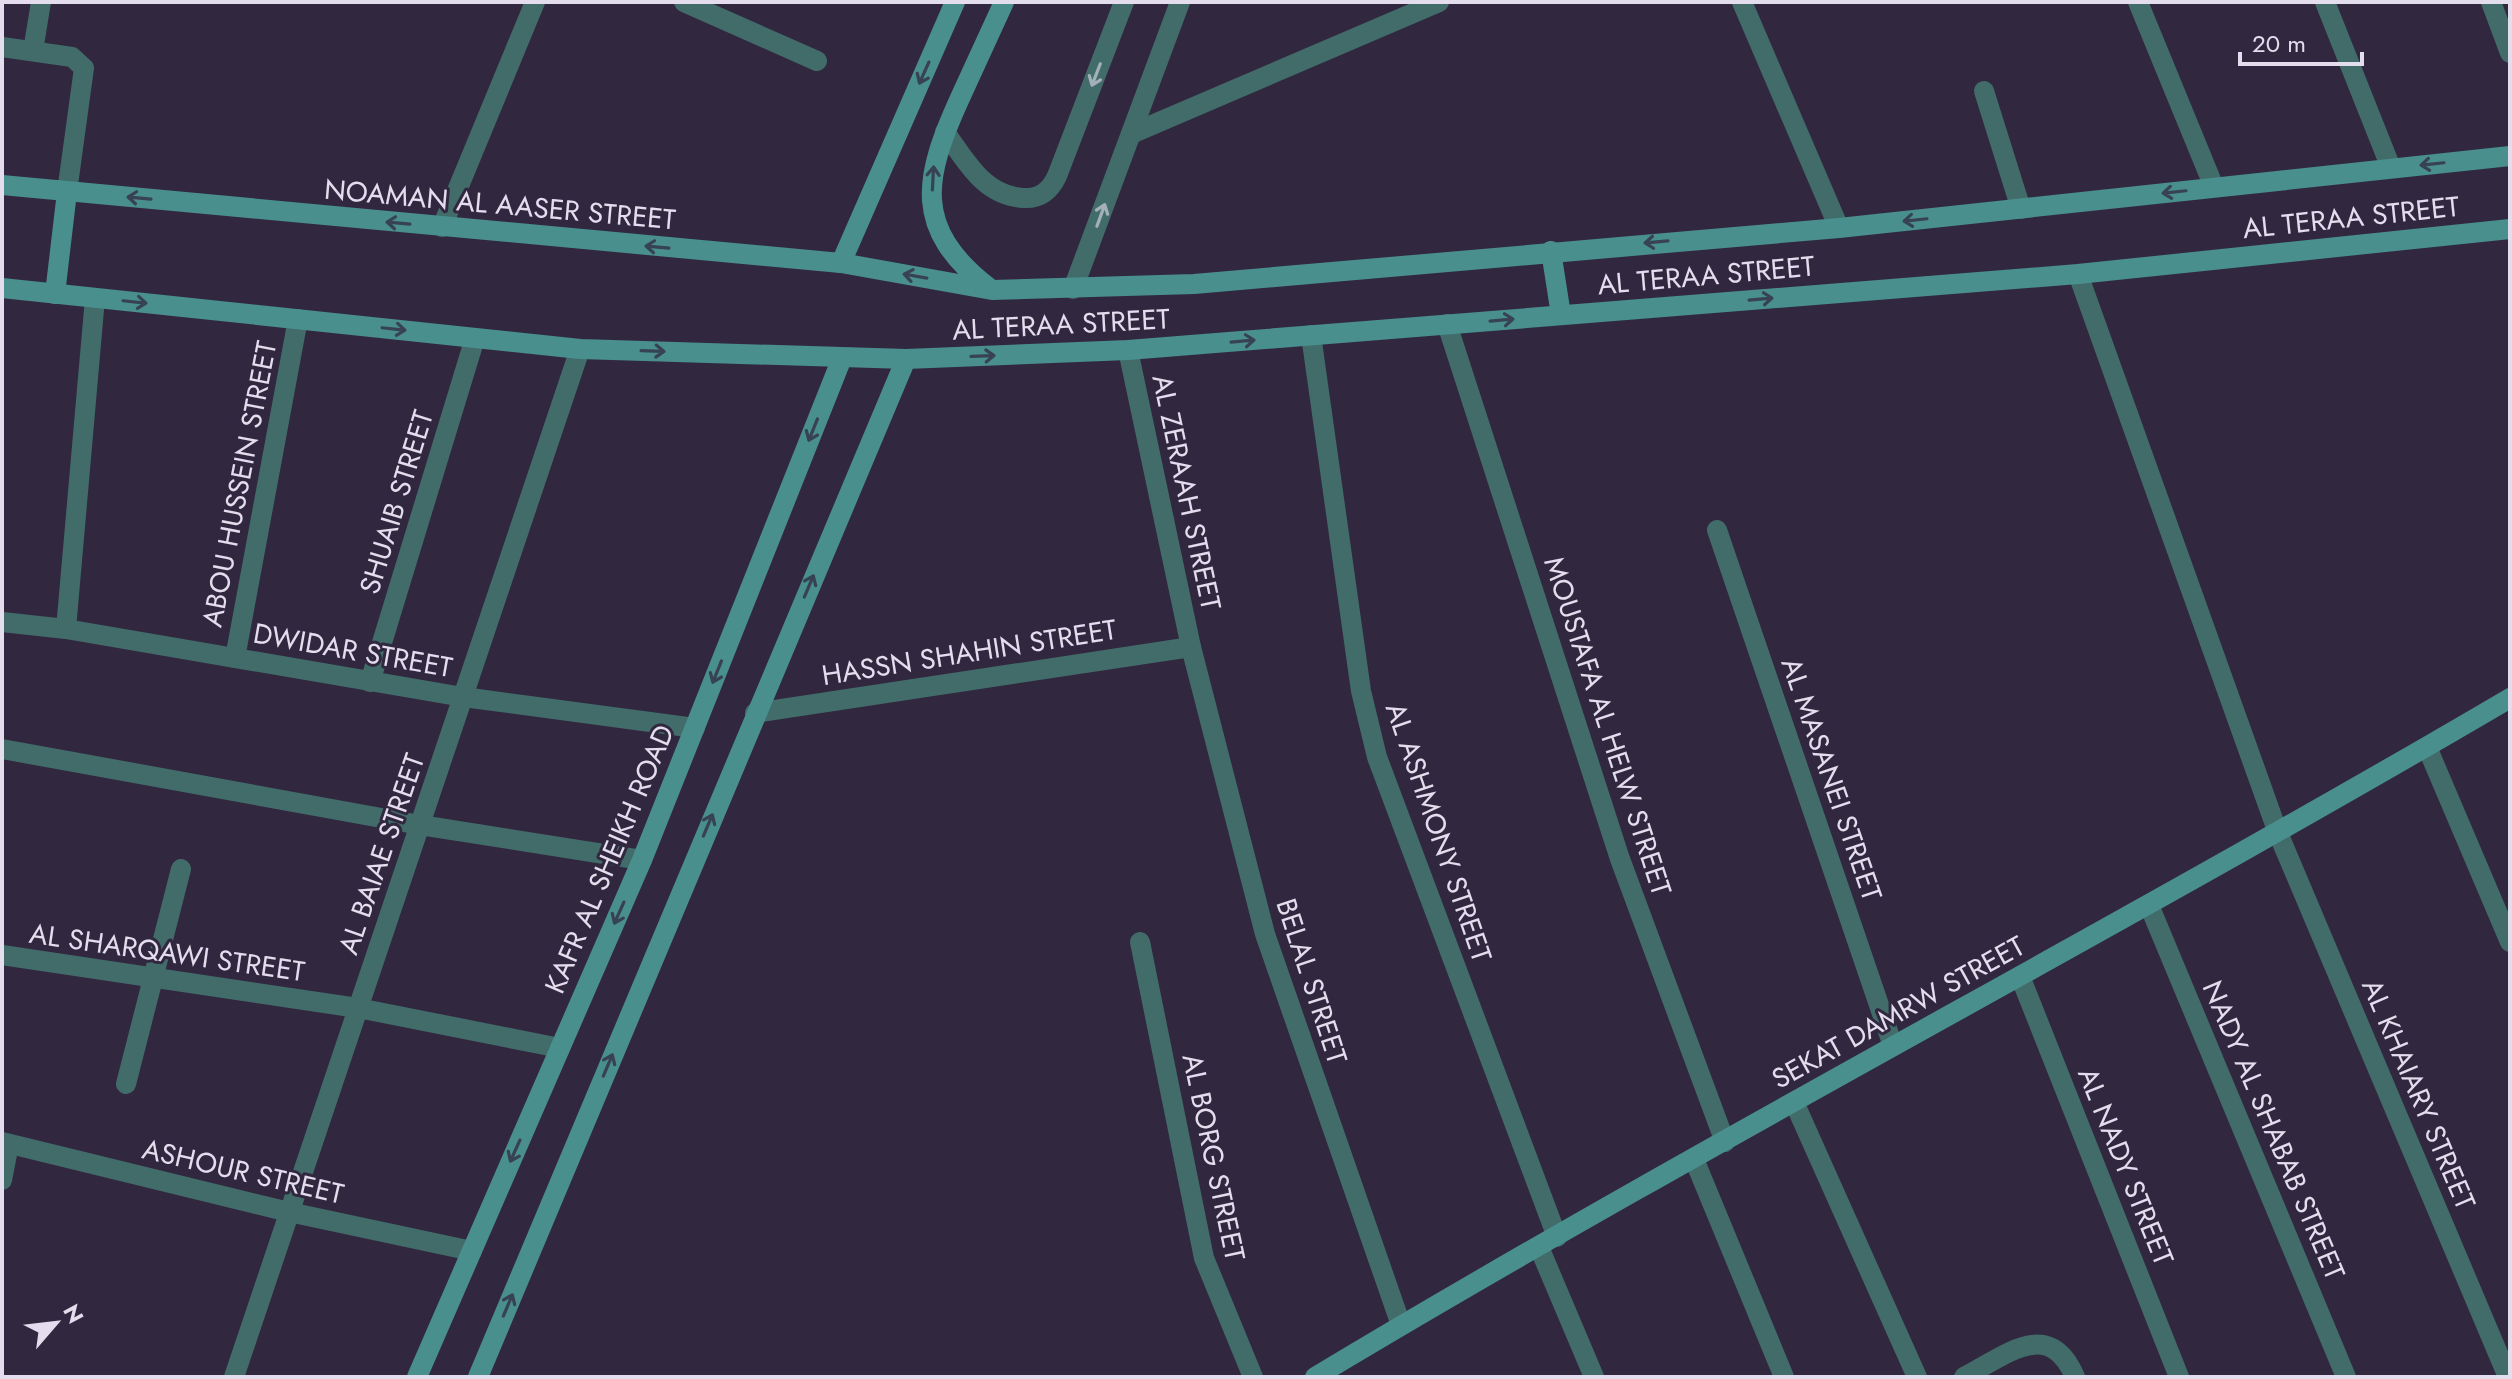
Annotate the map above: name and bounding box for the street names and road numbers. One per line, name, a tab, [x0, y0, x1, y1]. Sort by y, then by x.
street label: NOAMAN AL AASER STREET	[322, 169, 677, 240]
street label: AL TERAA STREET	[2241, 186, 2461, 249]
street label: AL TERAA STREET	[1596, 246, 1816, 305]
street label: AL TERAA STREET	[951, 298, 1171, 351]
street label: ABOU HUSSEIN STREET	[192, 338, 287, 631]
street label: AL ZERAAH STREET	[1142, 371, 1232, 614]
street label: SHUAIB STREET	[349, 405, 444, 599]
street label: MOUSTAFA AL HELW STREET	[1533, 551, 1682, 901]
street label: HASSN SHAHIN STREET	[819, 609, 1119, 696]
street label: DWIDAR STREET	[250, 613, 456, 688]
street label: AL MASANEI STREET	[1771, 652, 1892, 906]
street label: AL ASHMONY STREET	[1375, 697, 1502, 967]
street label: KAFR AL SHEIKH ROAD	[534, 719, 685, 1000]
street label: AL BAIAE STREET	[328, 748, 435, 960]
street label: BELAL STREET	[1265, 893, 1358, 1069]
street label: AL SHARQAWI STREET	[27, 913, 307, 992]
street label: SEKAT DAMRW STREET	[1764, 926, 2032, 1099]
street label: AL KHAIARY STREET	[2351, 973, 2486, 1216]
street label: NADY AL SHABAB STREET	[2192, 974, 2355, 1286]
street label: AL BORG STREET	[1172, 1050, 1255, 1264]
street label: AL NADY STREET	[2067, 1061, 2184, 1271]
street label: ASHOUR STREET	[138, 1128, 348, 1215]

